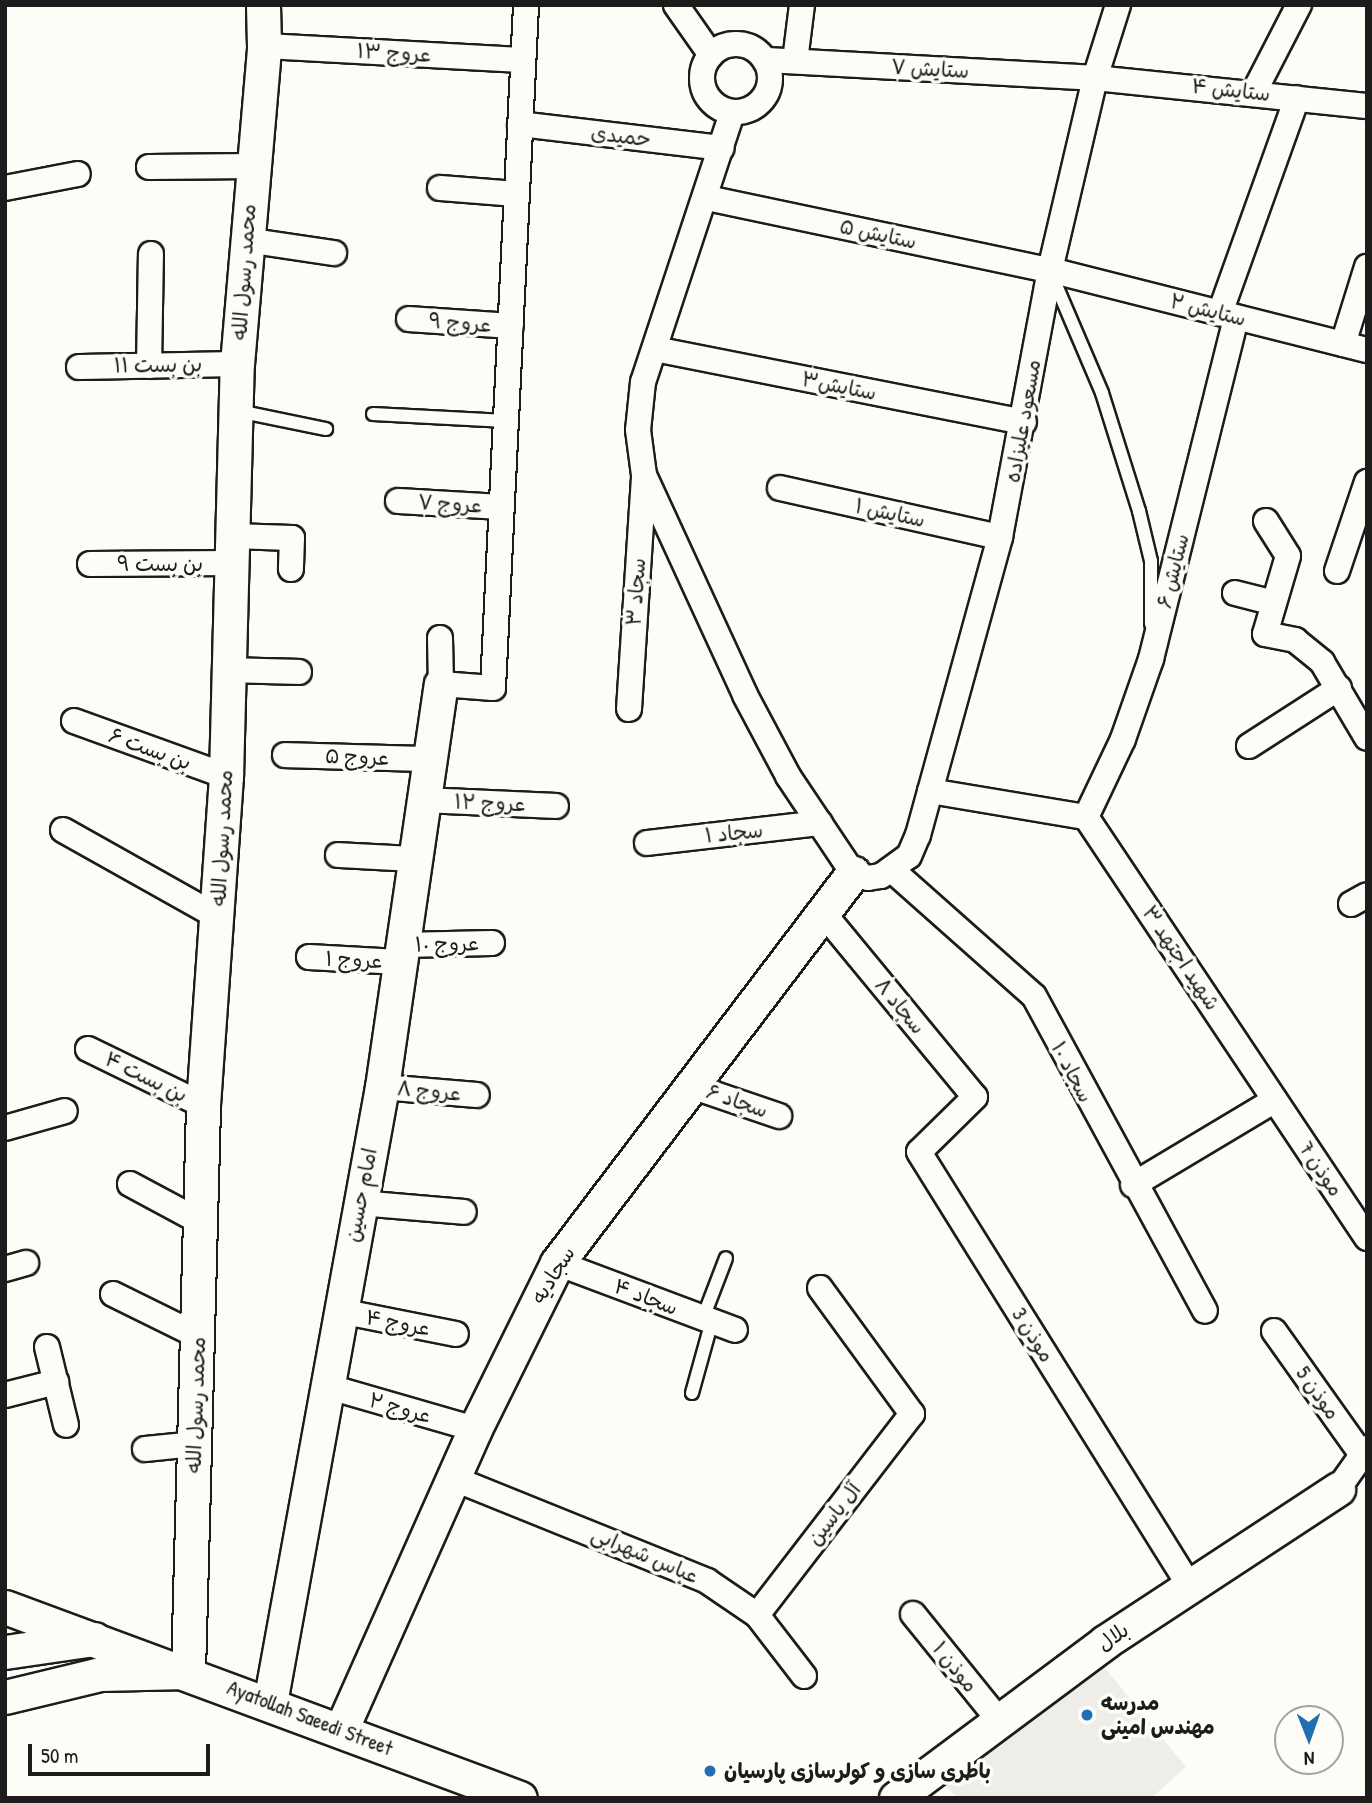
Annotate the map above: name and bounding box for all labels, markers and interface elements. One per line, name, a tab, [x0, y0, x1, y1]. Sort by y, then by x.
street label: عروج ۱۳	[356, 38, 432, 68]
street label: ستایش ۷	[890, 54, 970, 84]
street label: ستایش ۴	[1190, 73, 1272, 107]
street label: حمیدی	[589, 120, 653, 152]
street label: محمد رسول الله	[227, 203, 261, 341]
street label: ستایش ۵	[837, 214, 919, 254]
street label: ستایش ۲	[1167, 288, 1249, 332]
street label: عروج ۹	[428, 308, 492, 338]
street label: بن بست ۱۱	[114, 352, 202, 378]
street label: مسعود علیزاده	[1000, 357, 1046, 485]
street label: ستایش۳	[799, 366, 879, 406]
street label: عروج ۷	[417, 490, 483, 518]
street label: ستایش ۱	[853, 493, 927, 533]
street label: ستایش ۶	[1152, 531, 1194, 611]
street label: بن بست ۹	[117, 551, 203, 577]
street label: سجاد ۳	[621, 557, 651, 627]
street label: بن بست ۶	[105, 722, 195, 776]
street label: عروج ۵	[325, 743, 389, 771]
street label: محمد رسول الله	[206, 769, 238, 907]
street label: عروج ۱۲	[454, 789, 526, 817]
street label: سجاد ۱	[704, 817, 764, 849]
street label: شهید اجتهد ۳	[1137, 901, 1225, 1015]
street label: عروج ۱۰	[415, 931, 479, 957]
street label: عروج ۱	[325, 946, 383, 974]
street label: سجاد ۸	[869, 973, 931, 1039]
street label: سجاد ۱۰	[1046, 1037, 1098, 1107]
street label: بن بست ۴	[101, 1046, 191, 1108]
street label: عروج ۸	[396, 1076, 462, 1106]
street label: سجاد ۶	[703, 1079, 771, 1123]
street label: موذن 7	[1294, 1137, 1348, 1201]
street label: امام حسین	[340, 1146, 382, 1244]
street label: سجادیه	[526, 1242, 580, 1308]
street label: سجاد ۴	[610, 1273, 682, 1321]
street label: موذن 3	[1006, 1303, 1060, 1367]
street label: عروج ۴	[364, 1304, 432, 1342]
street label: محمد رسول الله	[181, 1336, 211, 1474]
street label: موذن 5	[1291, 1361, 1345, 1425]
street label: عروج ۲	[366, 1387, 434, 1429]
street label: آل یاسین	[802, 1478, 866, 1550]
street label: عباس شهرابی	[588, 1521, 702, 1589]
street label: بلال	[1092, 1617, 1134, 1657]
street label: موذن ۱	[927, 1637, 983, 1697]
street label: Ayatollah Saeedi Street	[224, 1675, 396, 1761]
place label: مدرسه مهندس امینی	[1101, 1690, 1215, 1740]
north arrow	[1274, 1705, 1344, 1775]
marker: مدرسه مهندس امینی	[1079, 1707, 1095, 1723]
scale bar	[32, 1730, 214, 1774]
text: 50 m	[41, 1741, 78, 1770]
text: N	[1304, 1746, 1315, 1772]
place label: باطری سازی و کولرسازی پارسیان	[724, 1758, 991, 1784]
marker: باطری سازی و کولرسازی پارسیان	[702, 1763, 718, 1779]

